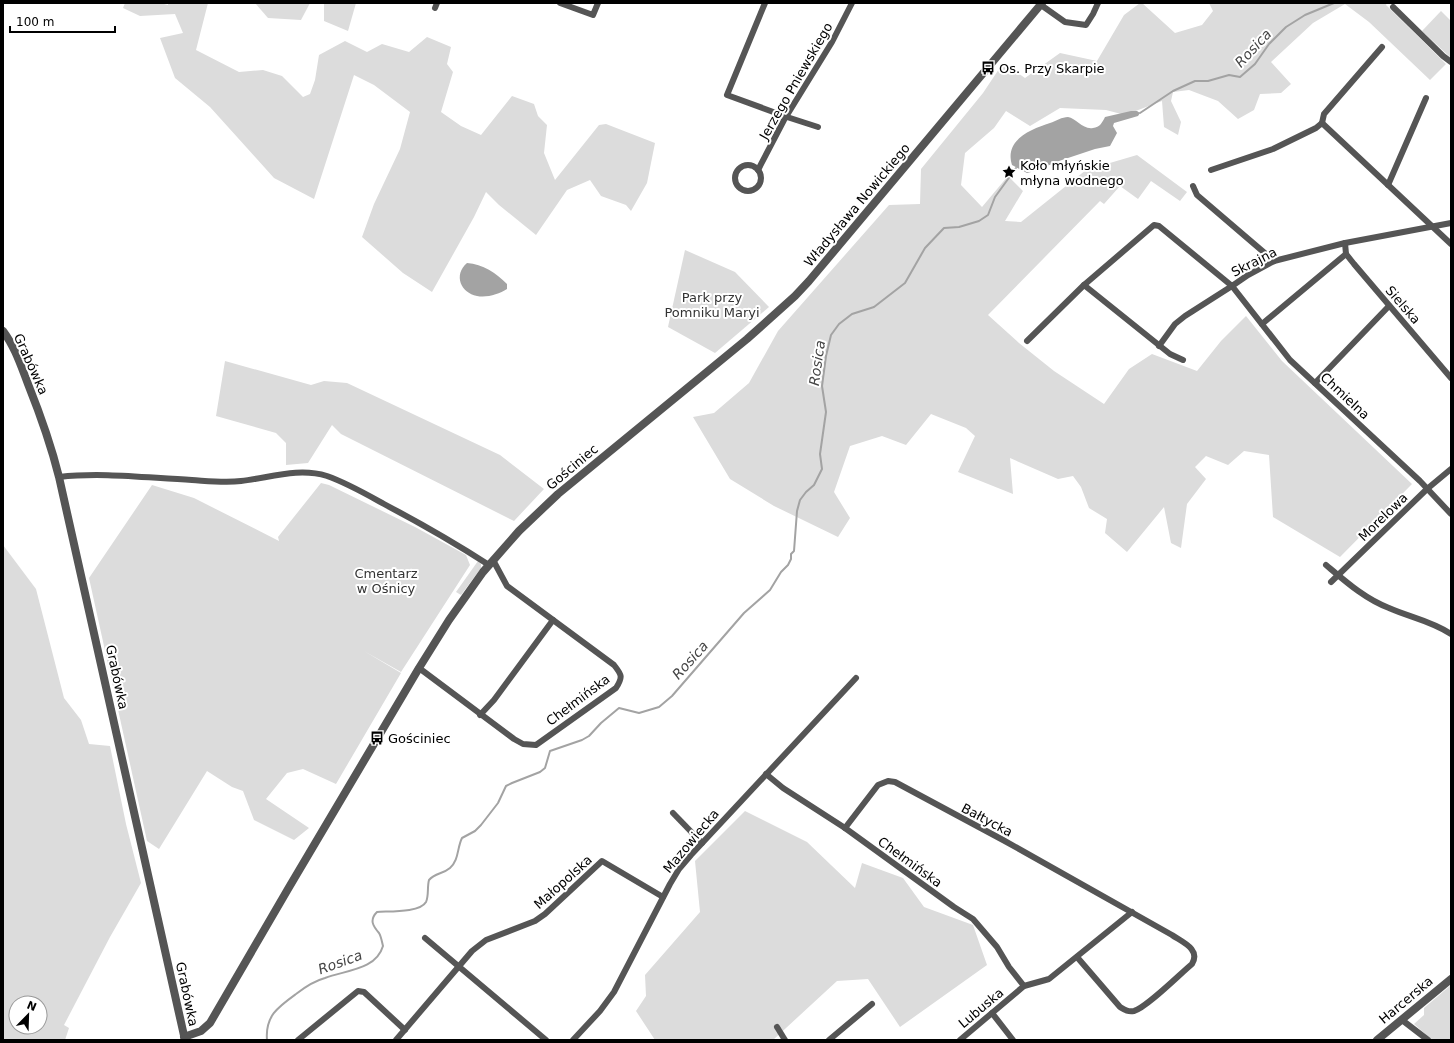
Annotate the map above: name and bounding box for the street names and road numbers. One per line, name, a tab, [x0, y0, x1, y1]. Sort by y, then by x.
street label: Jerzego Pniewskiego	[756, 20, 836, 143]
street label: Władysława Nowickiego	[801, 140, 913, 270]
street label: Skrajna	[1229, 244, 1279, 280]
street label: Sielska	[1382, 283, 1424, 327]
street label: Grabówka	[11, 331, 51, 397]
street label: Chmielna	[1317, 370, 1373, 422]
street label: Gościniec	[543, 441, 601, 493]
street label: Morelowa	[1355, 490, 1411, 544]
street label: Grabówka	[103, 643, 131, 711]
street label: Chełmińska	[543, 671, 613, 729]
street label: Bałtycka	[959, 800, 1015, 840]
street label: Mazowiecka	[660, 806, 722, 876]
street label: Chełmińska	[875, 834, 945, 890]
street label: Małopolska	[531, 852, 595, 912]
street label: Grabówka	[173, 960, 201, 1028]
street label: Harcerska	[1376, 973, 1436, 1027]
street label: Lubuska	[956, 985, 1006, 1031]

